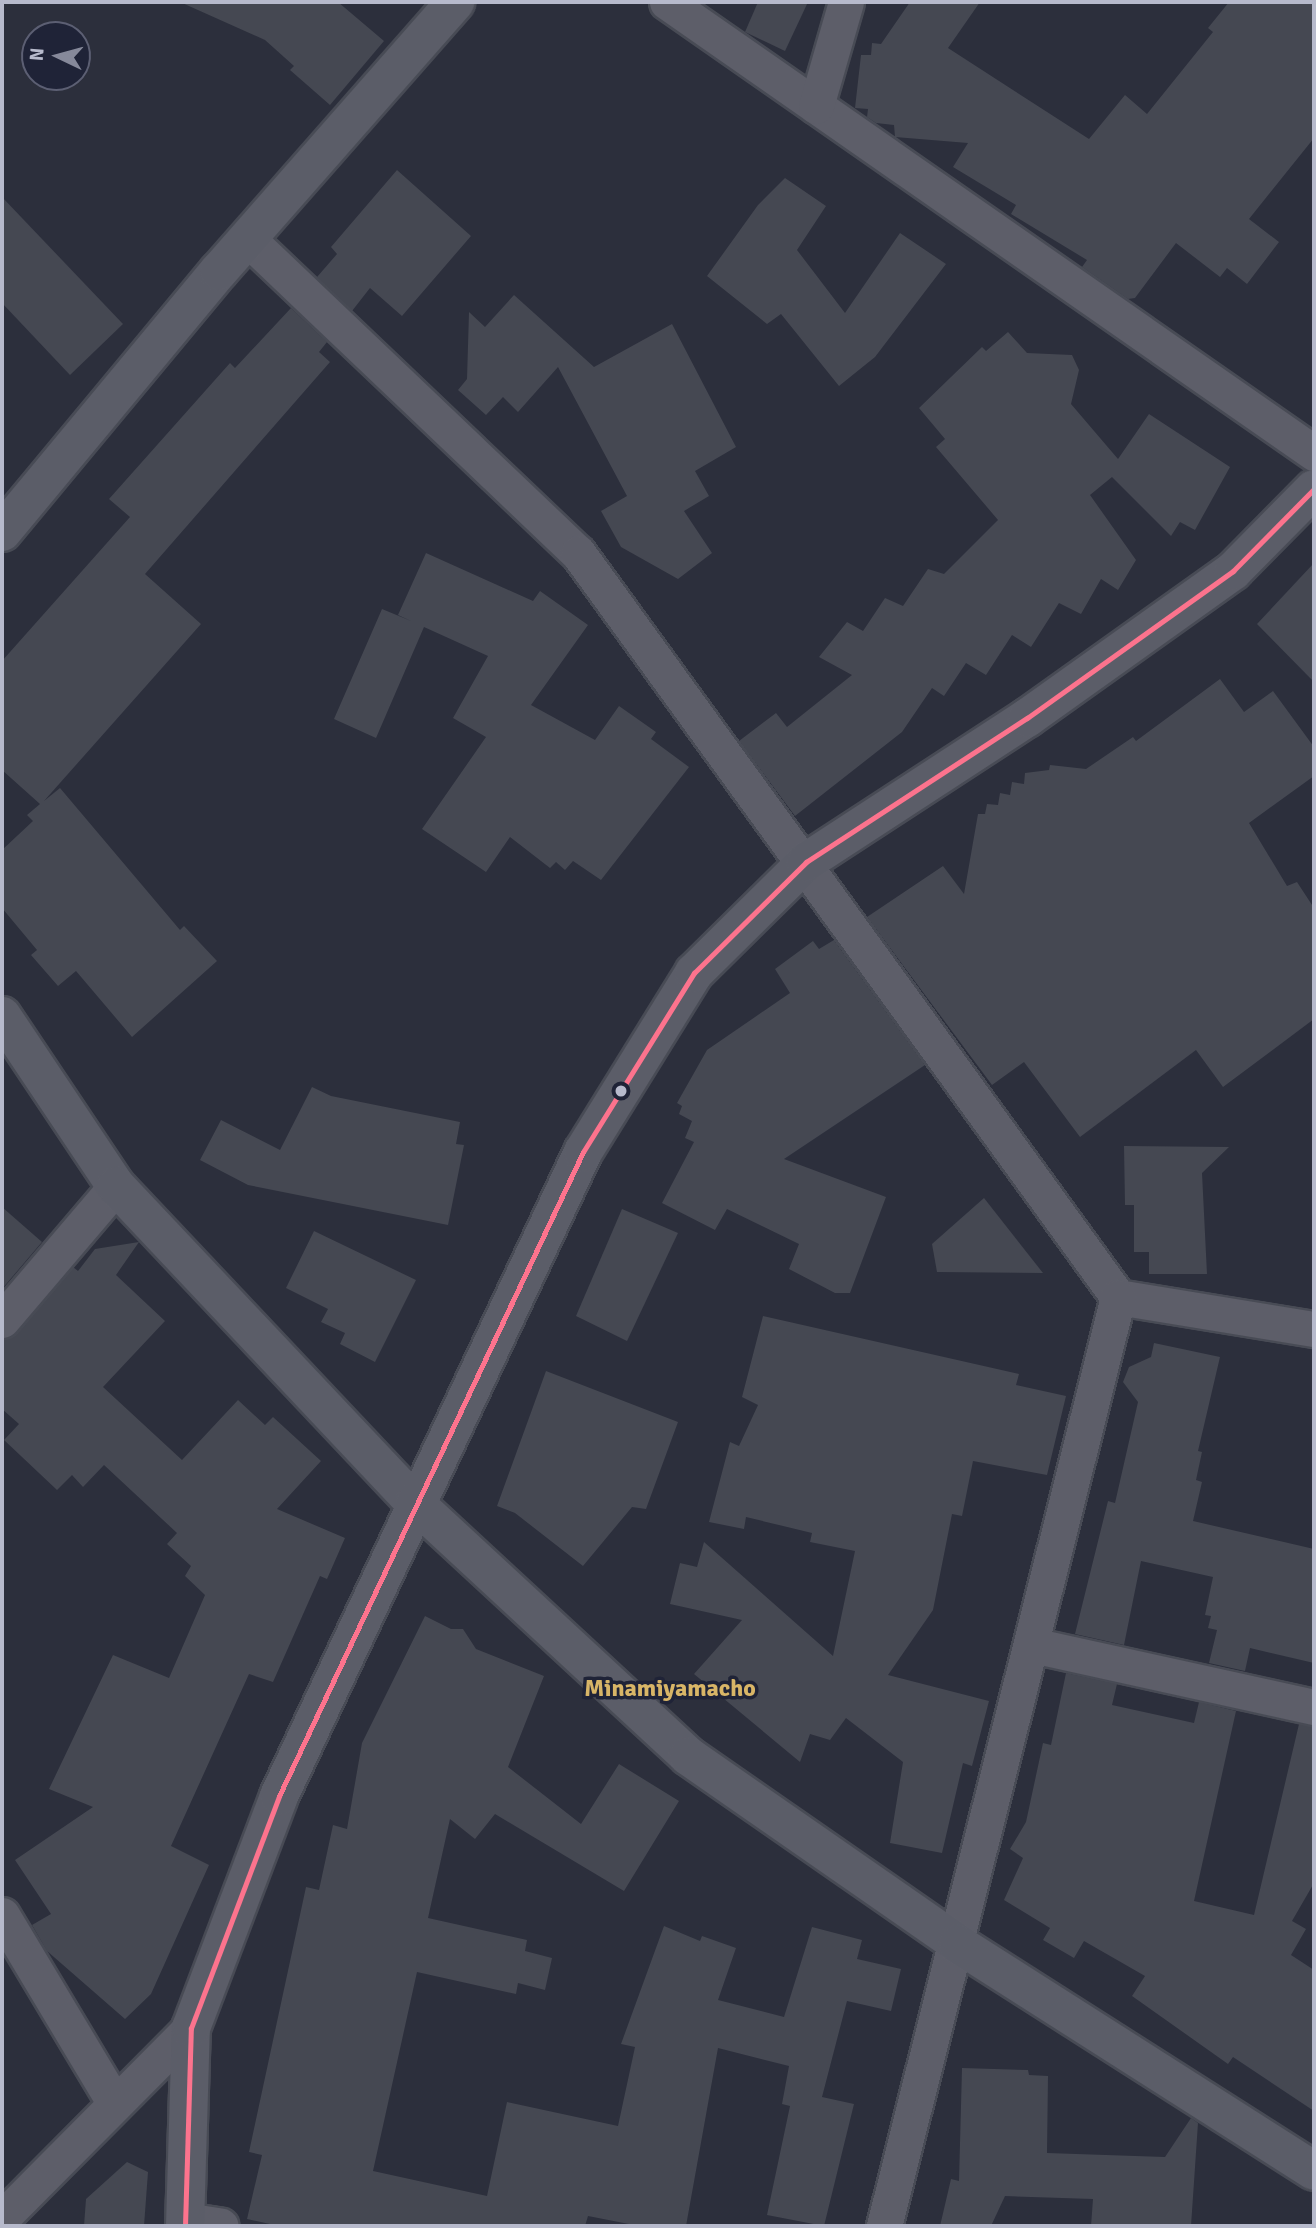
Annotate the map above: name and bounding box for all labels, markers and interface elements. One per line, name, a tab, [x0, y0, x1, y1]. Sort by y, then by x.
north arrow	[21, 21, 91, 91]
text: N	[25, 47, 50, 62]
unlabelled marker	[614, 1084, 628, 1098]
district label: Minamiyamacho	[584, 1675, 756, 1703]

